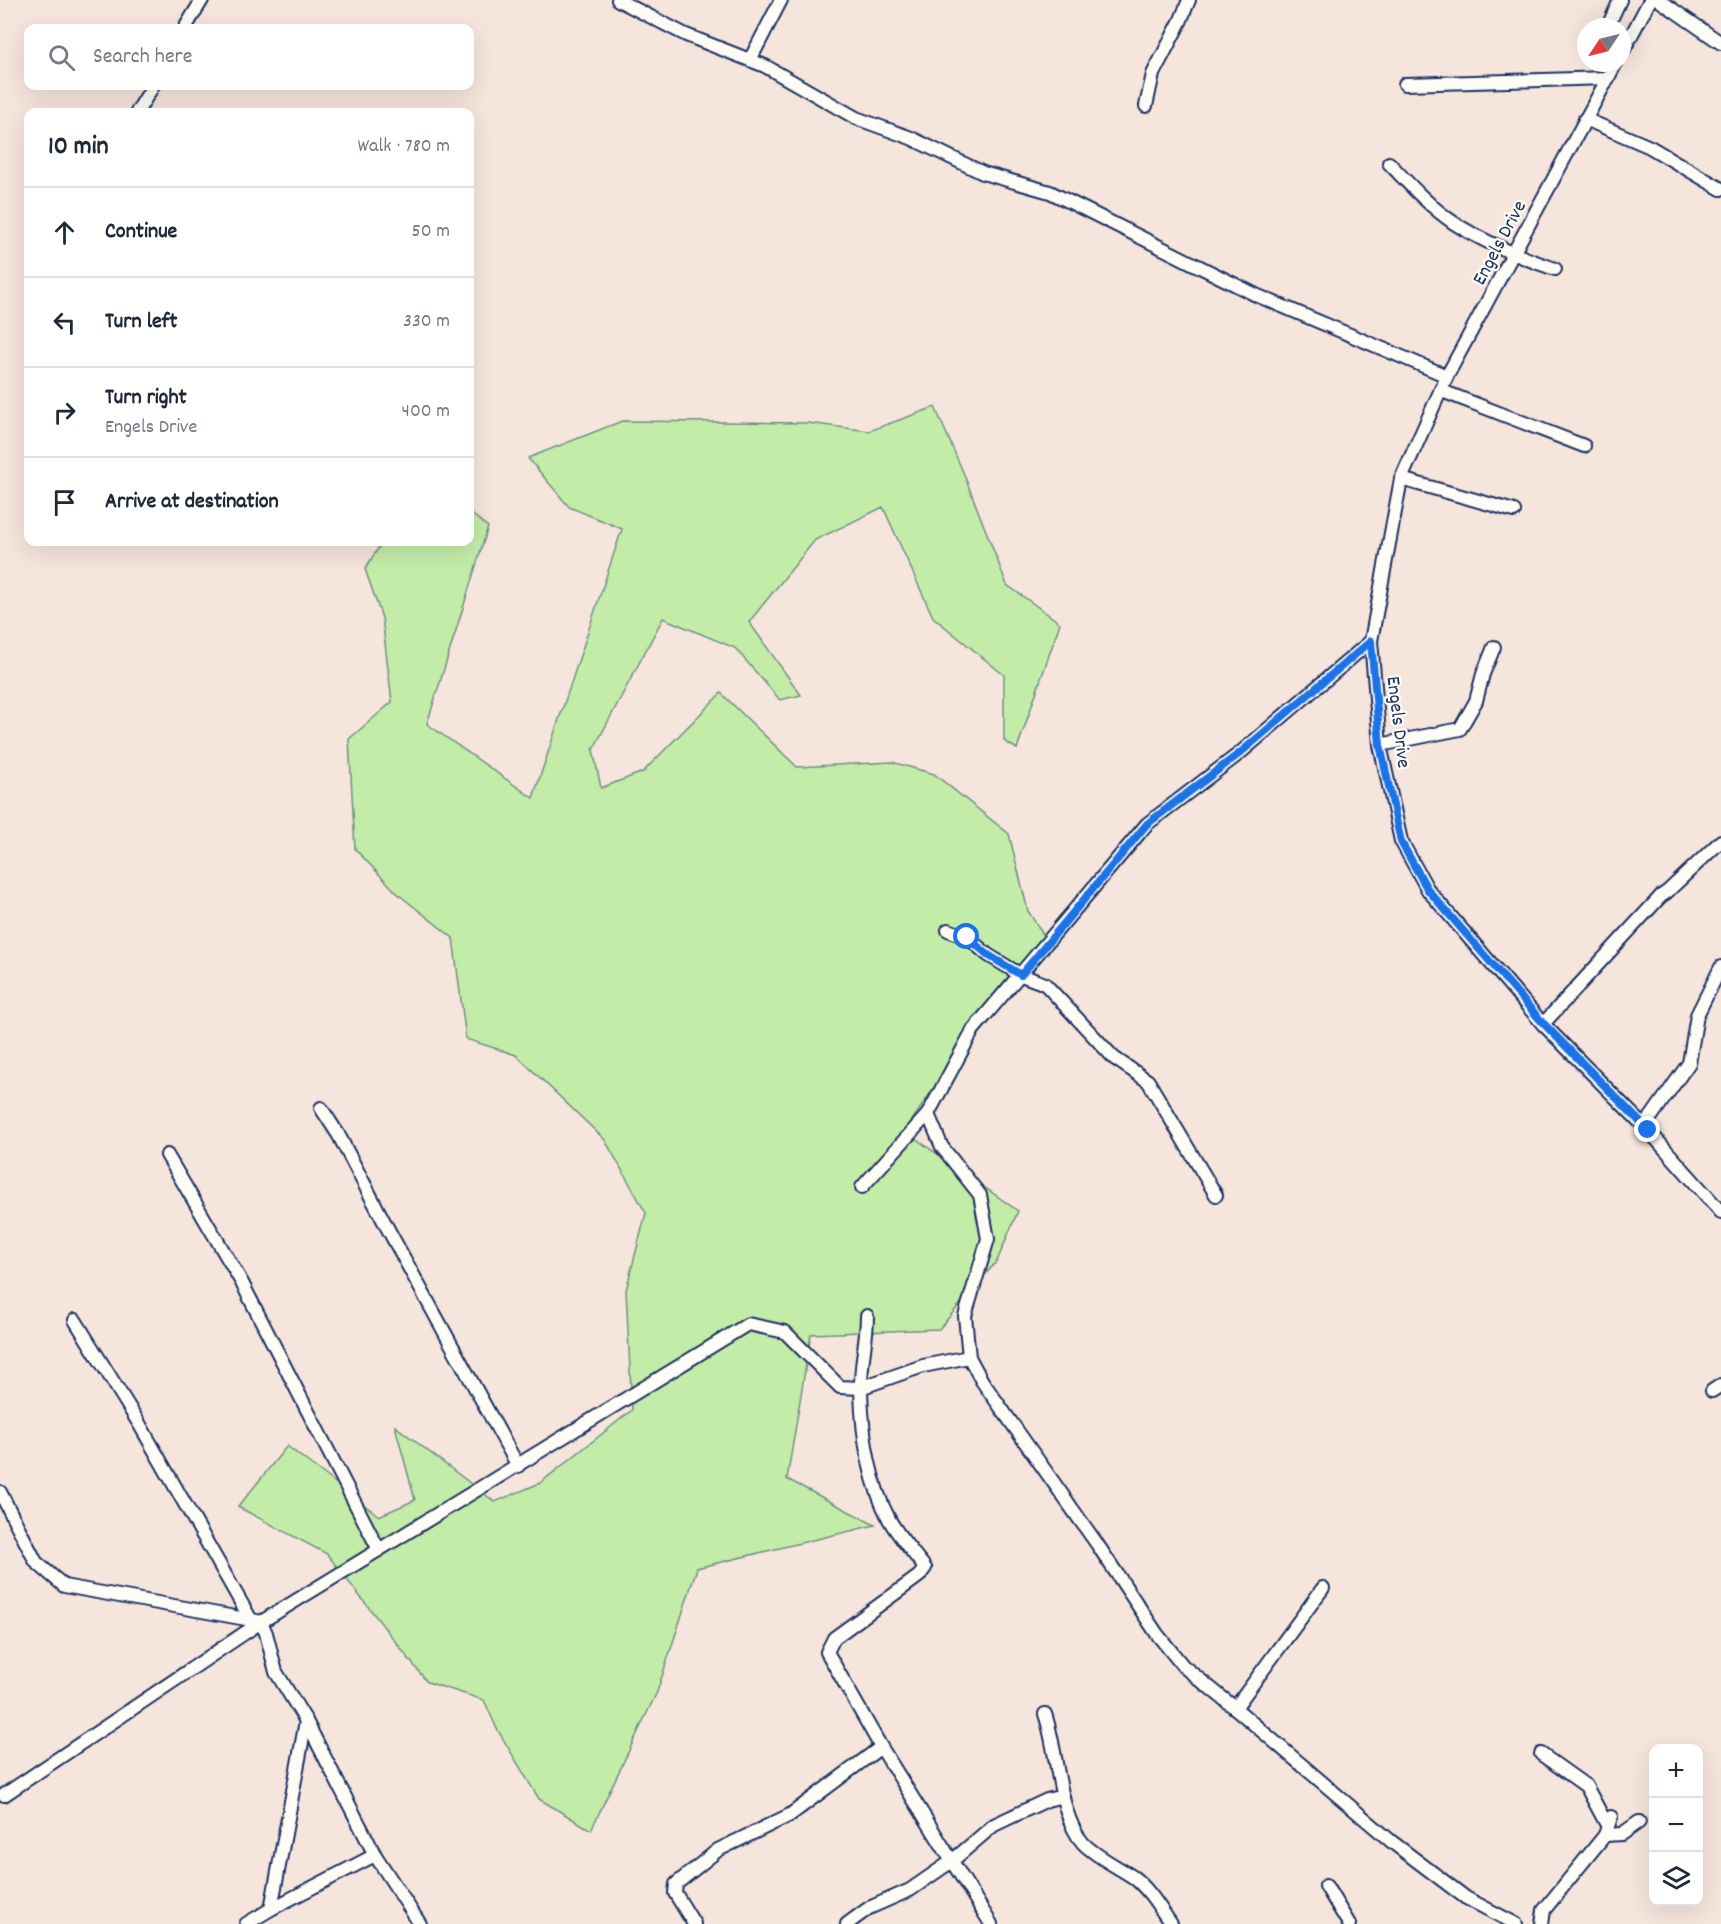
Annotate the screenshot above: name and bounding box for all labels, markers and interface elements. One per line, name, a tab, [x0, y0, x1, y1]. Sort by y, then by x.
north arrow	[1577, 18, 1631, 72]
search box	[24, 24, 474, 90]
icon: search	[45, 41, 78, 74]
text: Search here	[93, 42, 192, 73]
text: 10 min	[48, 129, 108, 166]
text: Walk · 780 m	[358, 133, 450, 161]
street label: Engels Drive	[1467, 196, 1535, 291]
icon: ahead	[48, 216, 81, 249]
text: Continue	[105, 217, 177, 248]
text: 50 m	[412, 218, 450, 246]
icon: left	[48, 306, 81, 339]
text: Turn left	[105, 307, 177, 338]
text: 330 m	[403, 308, 450, 336]
text: Turn right	[105, 383, 187, 414]
icon: right	[48, 396, 81, 429]
text: 400 m	[402, 398, 450, 426]
text: Engels Drive	[105, 414, 197, 442]
icon: arrive	[48, 486, 81, 519]
text: Arrive at destination	[105, 487, 279, 518]
street label: Engels Drive	[1378, 675, 1417, 770]
route start	[953, 923, 979, 949]
route end	[1634, 1116, 1660, 1142]
map controls	[1649, 1744, 1703, 1906]
button: +	[1649, 1744, 1703, 1798]
button: −	[1649, 1798, 1703, 1852]
button: layers	[1649, 1852, 1703, 1906]

